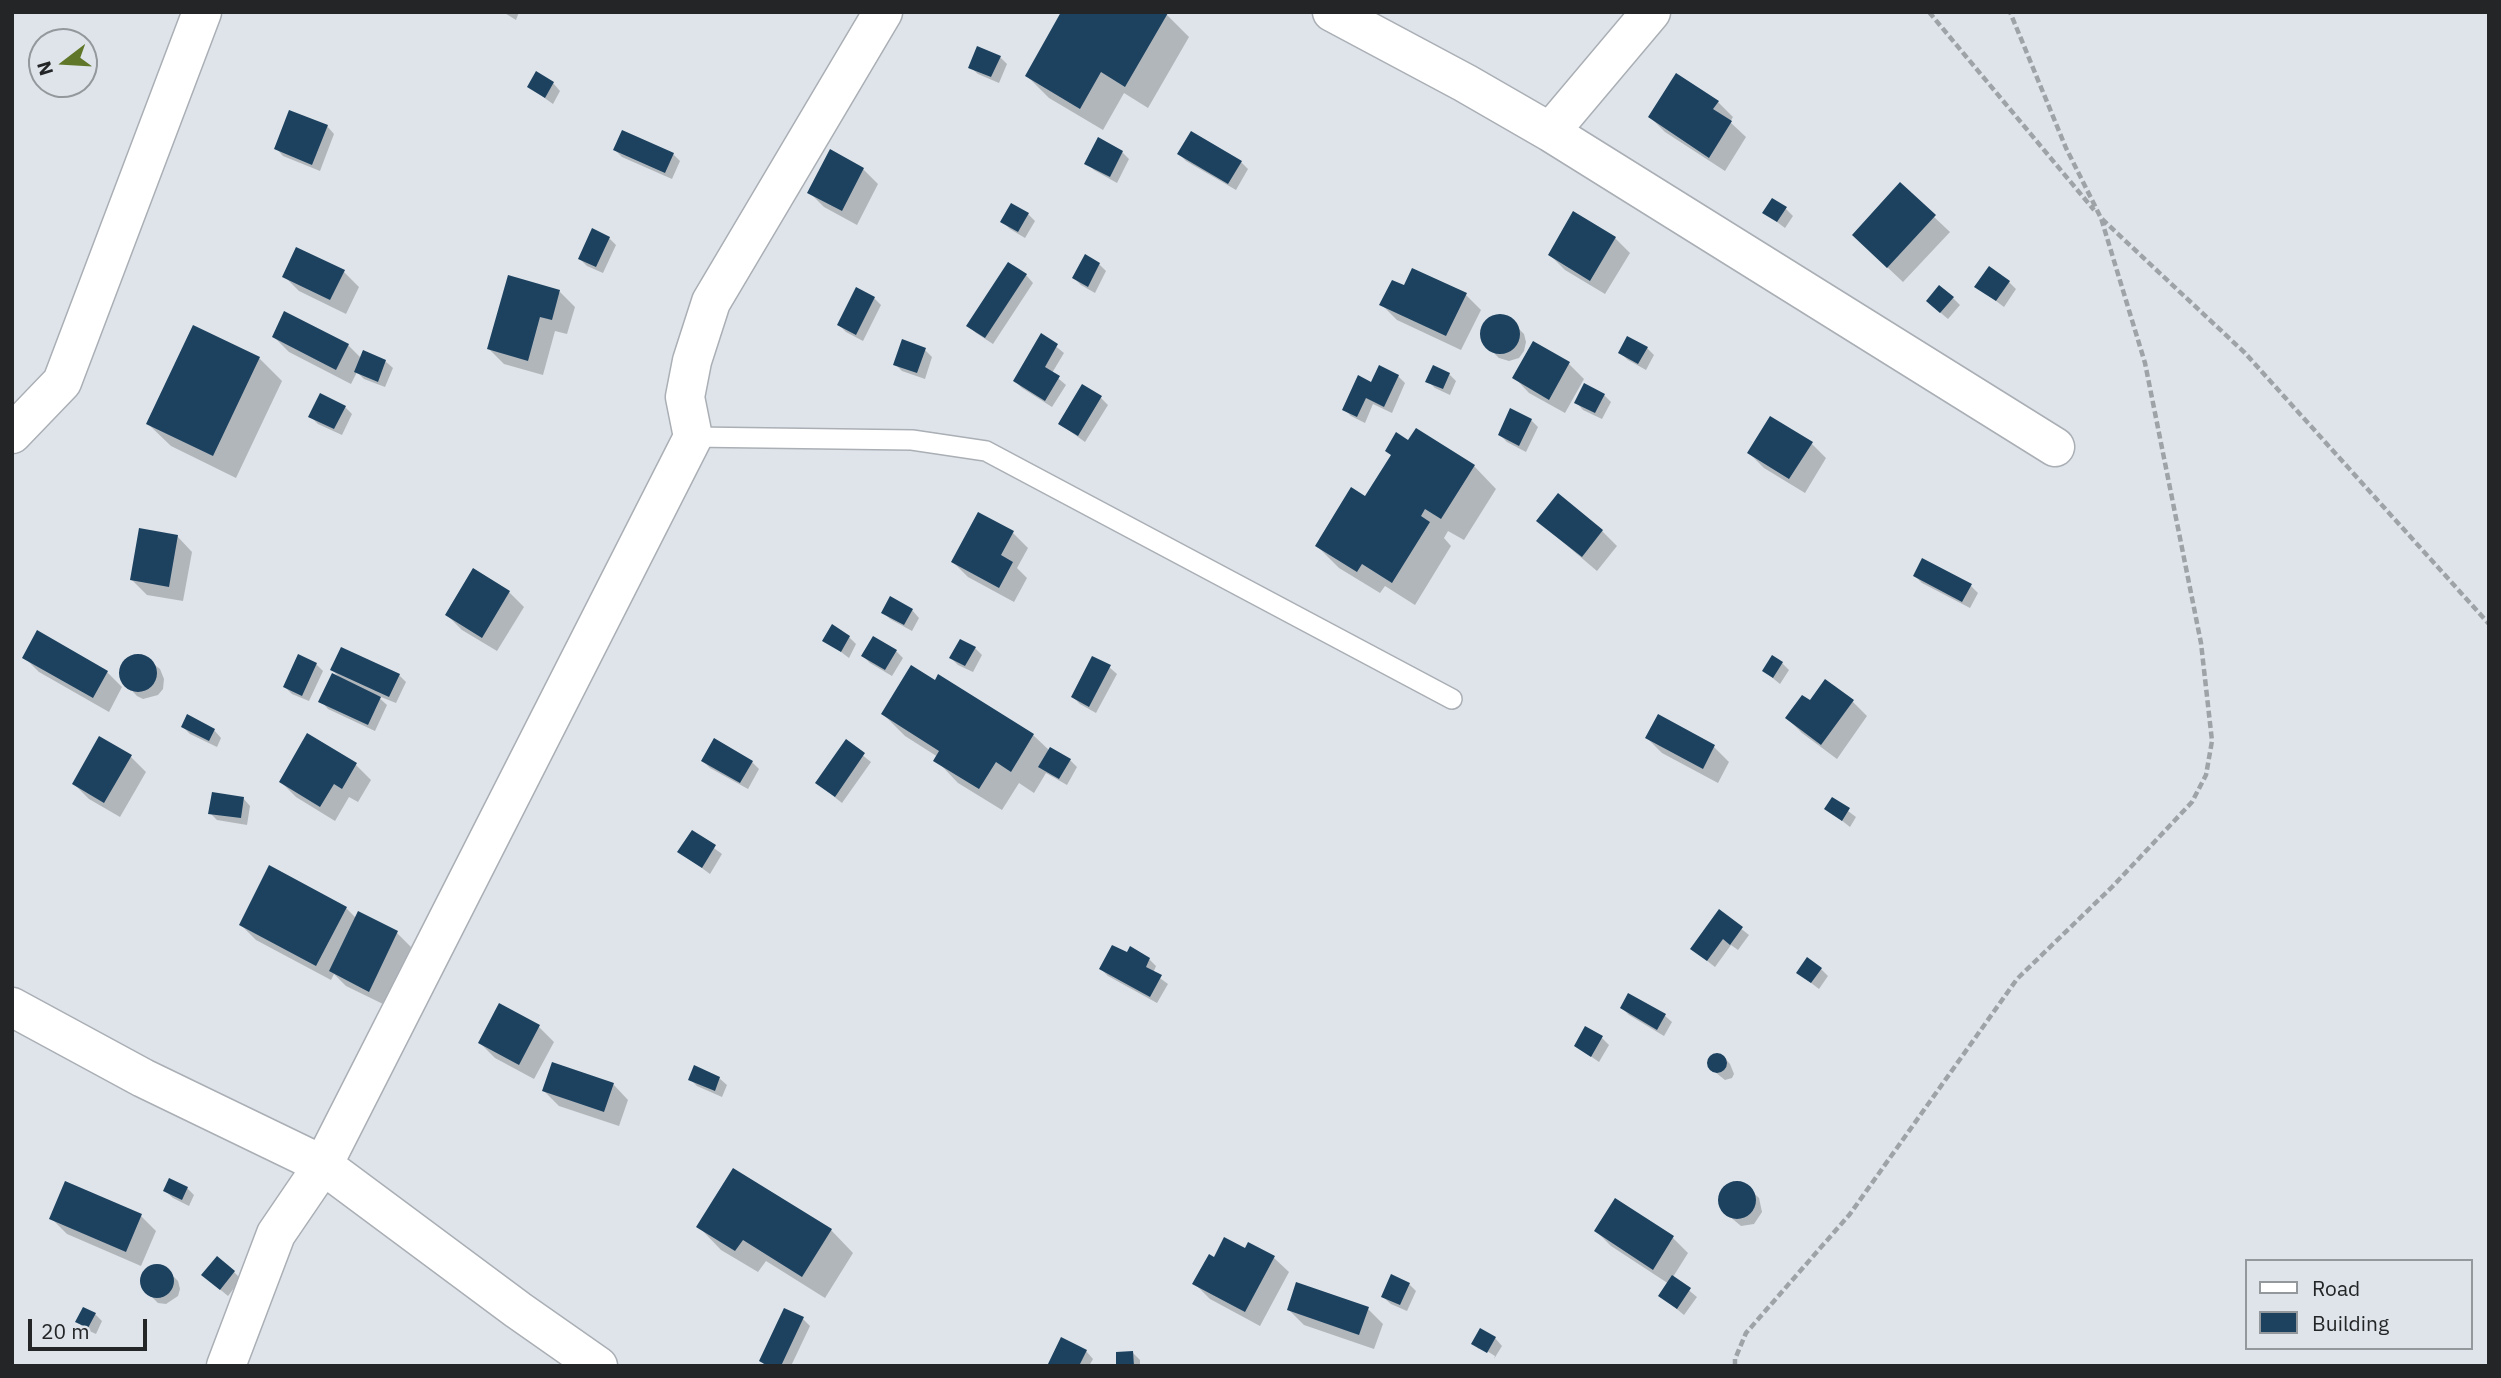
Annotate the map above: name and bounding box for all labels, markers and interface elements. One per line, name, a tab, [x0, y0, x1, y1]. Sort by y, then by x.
north arrow	[28, 28, 98, 98]
text: N	[31, 58, 58, 79]
legend	[2246, 1259, 2473, 1350]
text: Road	[2312, 1274, 2360, 1302]
scale bar	[32, 1304, 150, 1348]
text: Building	[2312, 1309, 2389, 1337]
text: 20 m	[41, 1317, 90, 1345]

